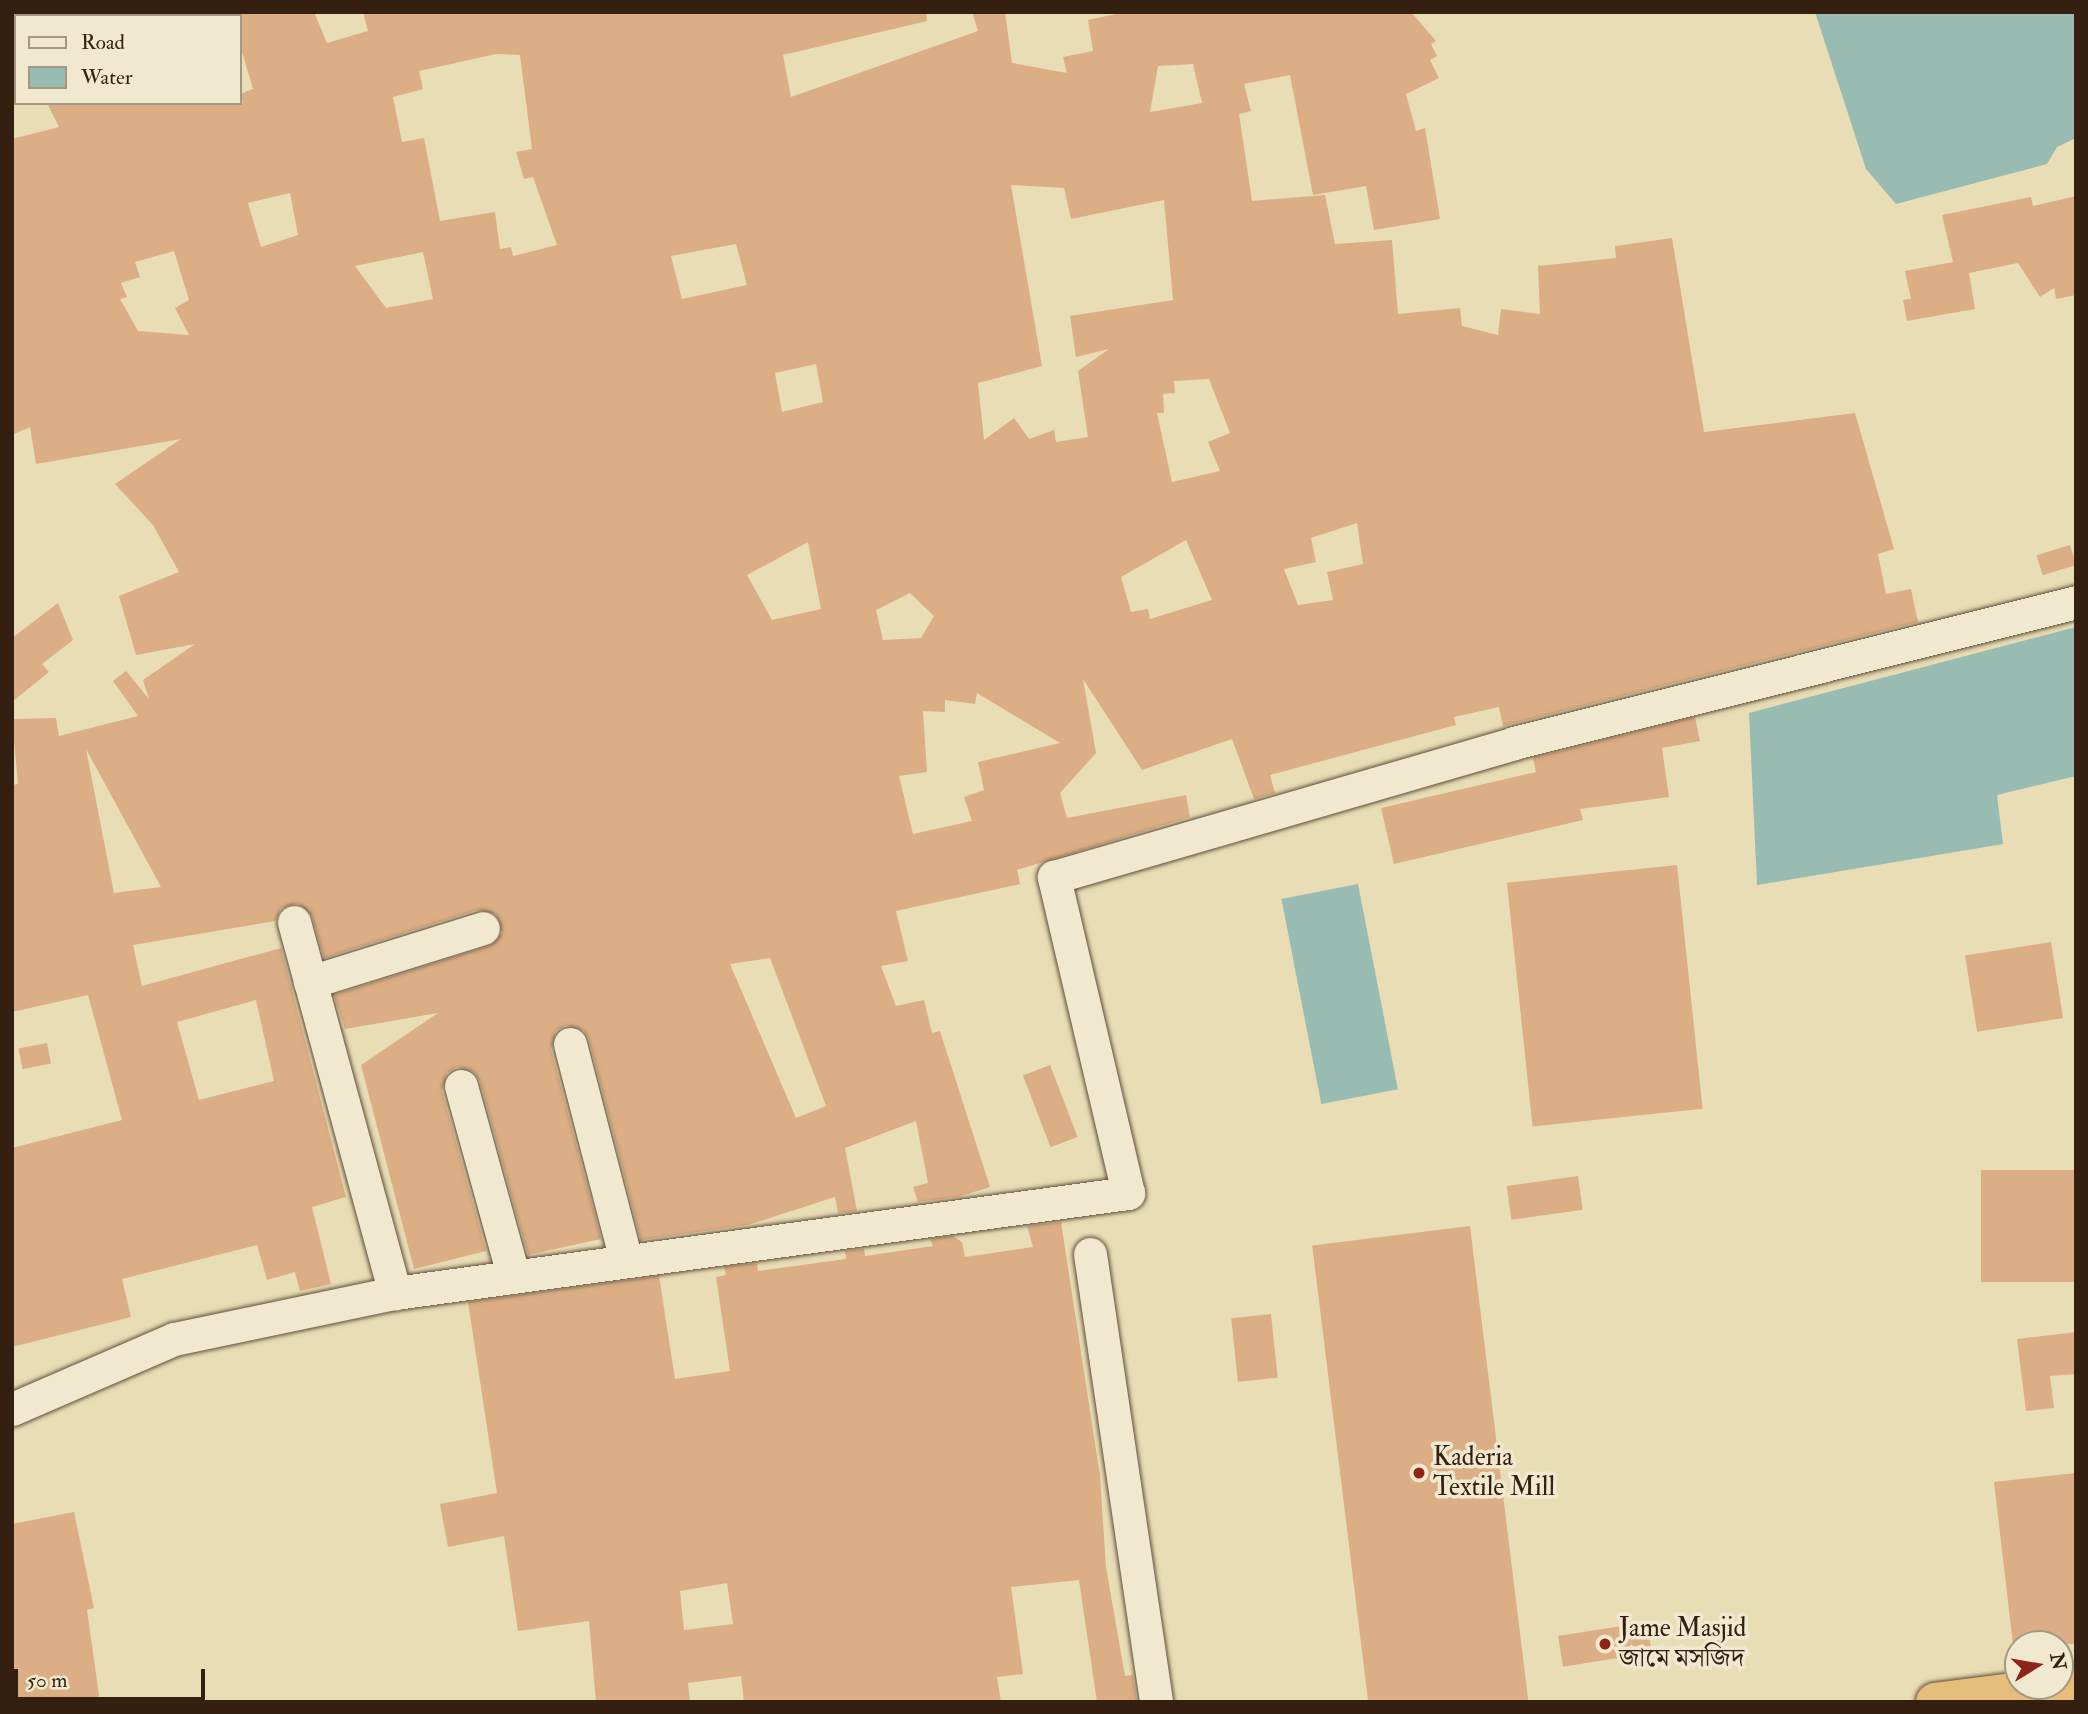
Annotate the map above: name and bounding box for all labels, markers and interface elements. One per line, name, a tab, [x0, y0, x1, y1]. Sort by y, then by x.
legend	[14, 14, 242, 105]
text: Road	[81, 29, 125, 56]
text: Water	[81, 64, 133, 91]
place label: Kaderia Textile Mill	[1433, 1442, 1555, 1504]
marker: Kaderia Textile Mill	[1411, 1465, 1427, 1481]
place label: Jame Masjid জামে মসজিদ	[1619, 1613, 1746, 1674]
north arrow	[2004, 1630, 2074, 1700]
marker: Jame Masjid জামে মসজিদ	[1597, 1636, 1613, 1652]
text: N	[2044, 1651, 2071, 1672]
scale bar	[18, 1654, 208, 1698]
text: 50 m	[27, 1667, 68, 1694]

